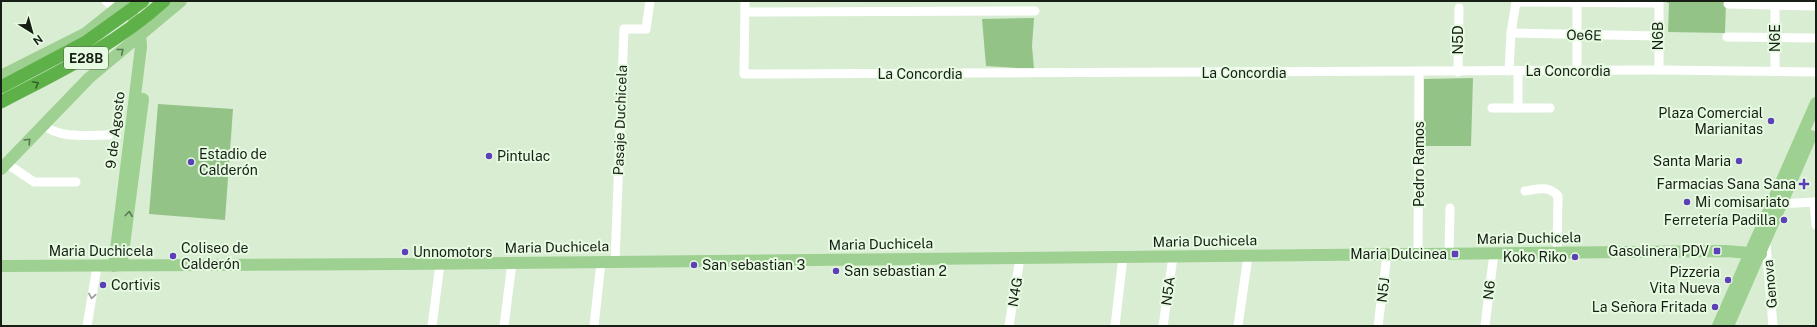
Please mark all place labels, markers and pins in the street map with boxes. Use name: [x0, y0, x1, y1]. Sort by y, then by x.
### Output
place label: Plaza Comercial Marianitas: [1658, 105, 1763, 137]
marker: Plaza Comercial Marianitas: [1766, 116, 1776, 126]
place label: Estadio de Calderón: [199, 146, 267, 178]
place label: Pintulac: [497, 148, 550, 164]
marker: Pintulac: [484, 151, 494, 161]
place label: Santa Maria: [1653, 153, 1731, 169]
marker: Santa Maria: [1734, 156, 1744, 166]
marker: Estadio de Calderón: [186, 157, 196, 167]
place label: Farmacias Sana Sana: [1657, 176, 1796, 192]
marker: Farmacias Sana Sana: [1799, 179, 1809, 189]
place label: Mi comisariato: [1695, 194, 1790, 210]
marker: Mi comisariato: [1682, 197, 1692, 207]
place label: Ferretería Padilla: [1664, 212, 1776, 228]
marker: Ferretería Padilla: [1779, 215, 1789, 225]
place label: Coliseo de Calderón: [181, 240, 249, 272]
place label: Gasolinera PDV: [1608, 243, 1710, 259]
place label: Unnomotors: [413, 244, 492, 260]
place label: Maria Dulcinea: [1350, 246, 1447, 262]
marker: Gasolinera PDV: [1712, 246, 1722, 256]
marker: Unnomotors: [400, 247, 410, 257]
marker: Maria Dulcinea: [1450, 249, 1460, 259]
place label: Koko Riko: [1503, 249, 1567, 265]
marker: Coliseo de Calderón: [168, 251, 178, 261]
marker: Koko Riko: [1570, 252, 1580, 262]
place label: San sebastian 3: [702, 257, 806, 273]
marker: San sebastian 3: [689, 260, 699, 270]
place label: San sebastian 2: [844, 263, 947, 279]
place label: Pizzeria Vita Nueva: [1649, 264, 1720, 296]
marker: San sebastian 2: [831, 266, 841, 276]
marker: Pizzeria Vita Nueva: [1723, 275, 1733, 285]
place label: Cortivis: [111, 277, 160, 293]
marker: Cortivis: [98, 280, 108, 290]
place label: La Señora Fritada: [1592, 299, 1707, 315]
marker: La Señora Fritada: [1710, 302, 1720, 312]

